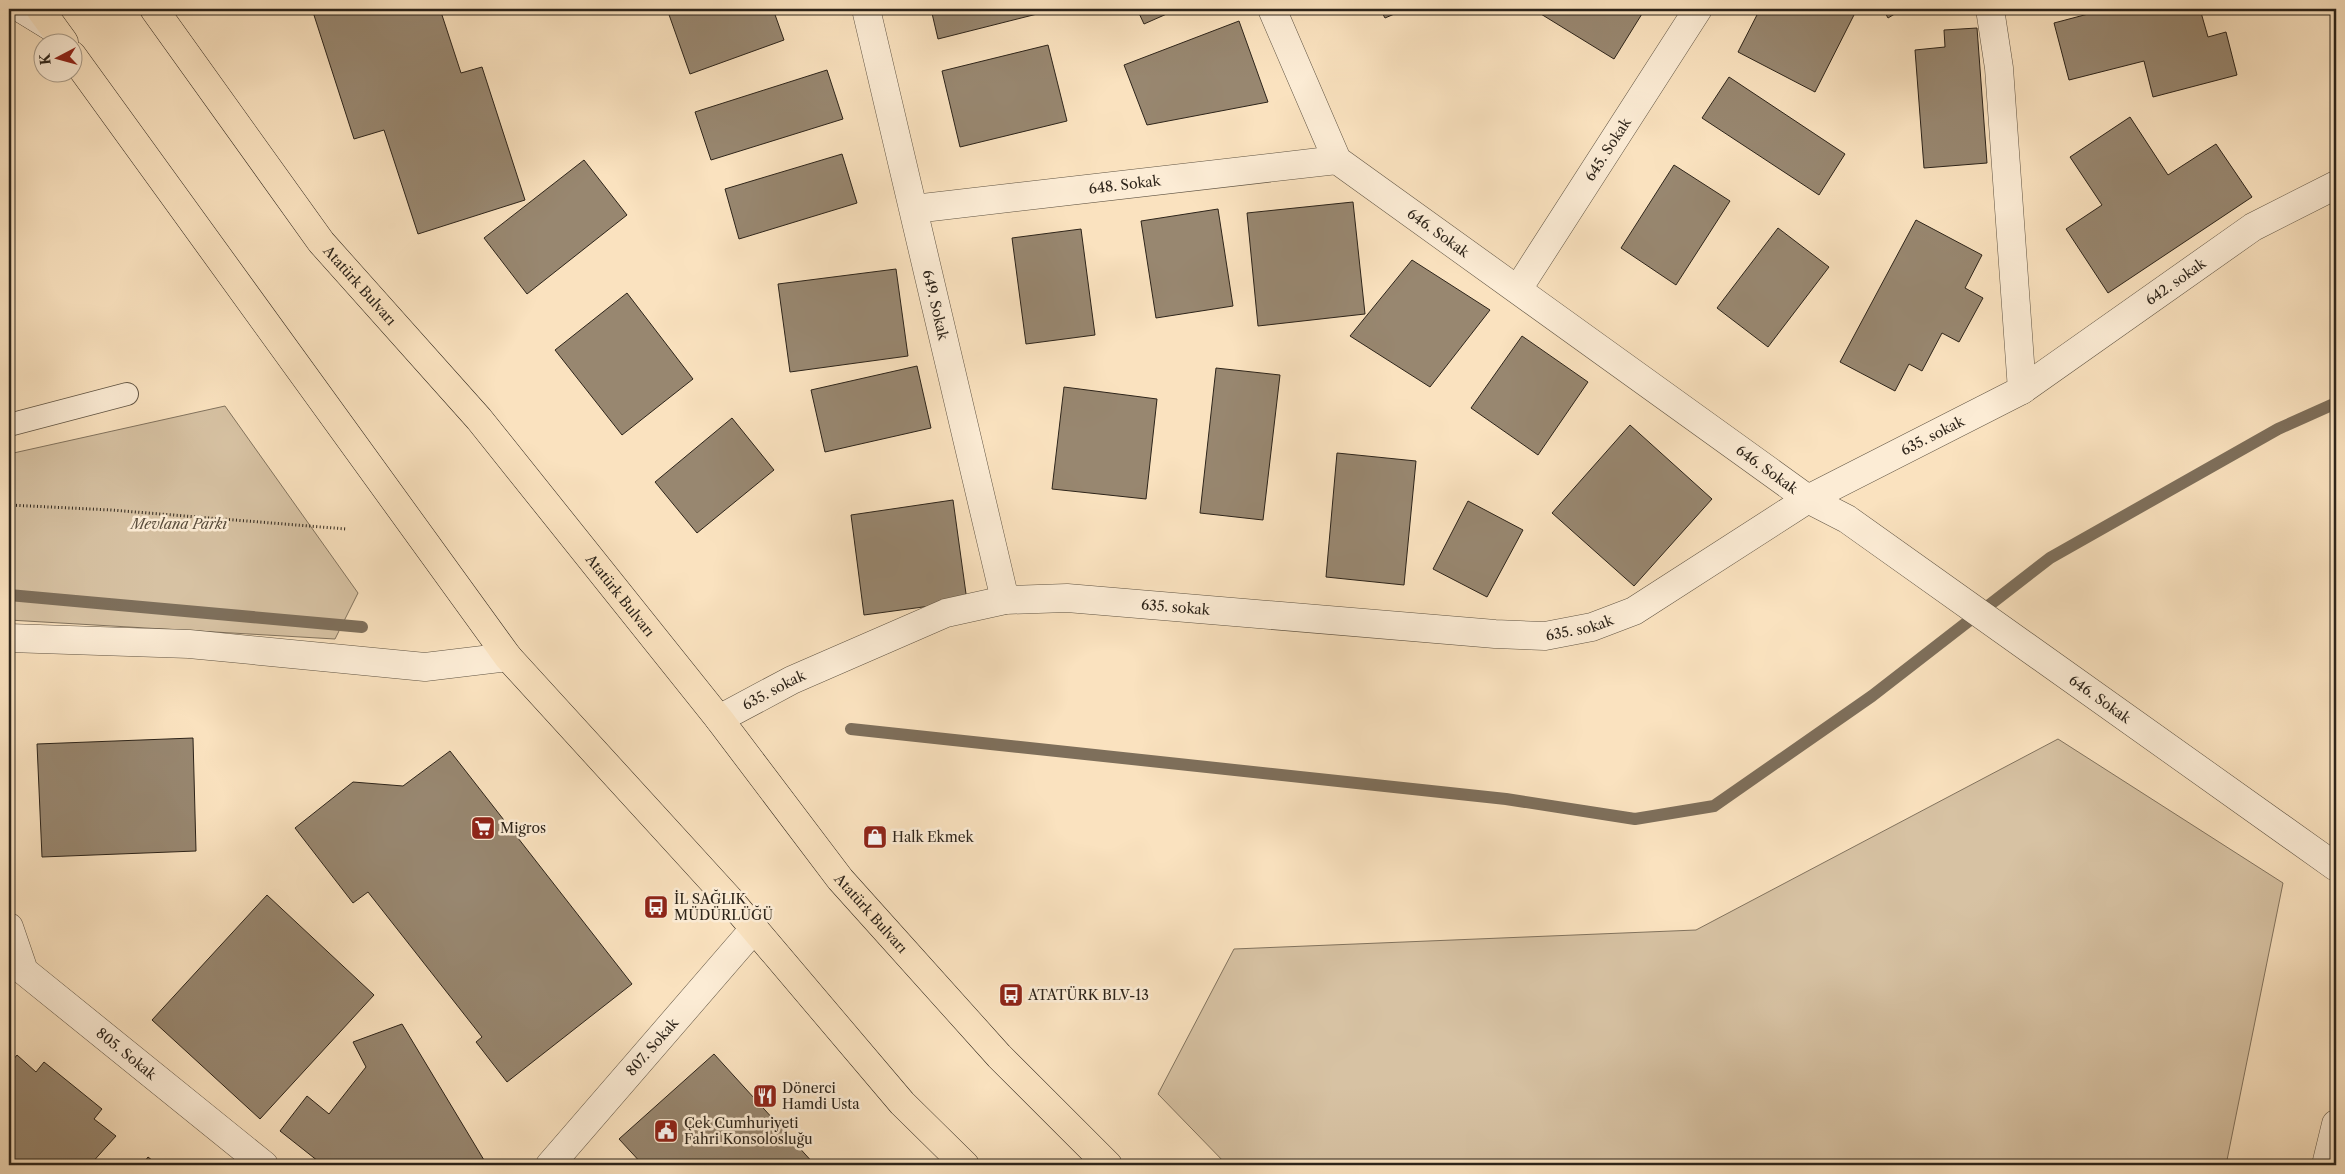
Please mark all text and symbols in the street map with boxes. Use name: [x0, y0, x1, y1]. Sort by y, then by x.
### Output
north arrow: [32, 32, 82, 82]
text: K: [35, 52, 55, 66]
street label: 645. Sokak: [1581, 114, 1635, 184]
street label: 648. Sokak: [1088, 171, 1162, 198]
street label: 646. Sokak: [1404, 204, 1473, 262]
street label: Atatürk Bulvarı: [319, 241, 400, 329]
street label: 642. sokak: [2142, 254, 2210, 309]
street label: 649. Sokak: [919, 268, 953, 343]
street label: 635. sokak: [1898, 412, 1968, 459]
street label: 646. Sokak: [1732, 441, 1802, 498]
park label: Mevlana Parkı: [129, 515, 228, 533]
street label: Atatürk Bulvarı: [581, 550, 659, 640]
street label: 635. sokak: [1140, 595, 1211, 619]
street label: 635. sokak: [1544, 610, 1617, 645]
street label: 635. sokak: [739, 666, 809, 714]
street label: 646. Sokak: [2065, 671, 2135, 728]
supermarket icon: Migros: [470, 815, 496, 841]
place label: Migros: [500, 819, 546, 837]
shop icon: Halk Ekmek: [862, 824, 888, 850]
place label: Halk Ekmek: [892, 828, 975, 846]
street label: Atatürk Bulvarı: [830, 869, 911, 957]
place label: İL SAĞLIK MÜDÜRLÜĞÜ: [674, 889, 773, 924]
bus stop icon: İL SAĞLIK MÜDÜRLÜĞÜ: [643, 894, 669, 920]
bus stop icon: ATATÜRK BLV-13: [998, 982, 1024, 1008]
place label: ATATÜRK BLV-13: [1027, 986, 1149, 1004]
street label: 807. Sokak: [622, 1014, 683, 1080]
street label: 805. Sokak: [92, 1024, 161, 1084]
place label: Dönerci Hamdi Usta: [782, 1079, 860, 1113]
restaurant icon: Dönerci Hamdi Usta: [752, 1083, 778, 1109]
place label: Çek Cumhuriyeti Fahri Konsolosluğu: [684, 1114, 813, 1148]
public building icon: Çek Cumhuriyeti Fahri Konsolosluğu: [653, 1118, 679, 1144]

